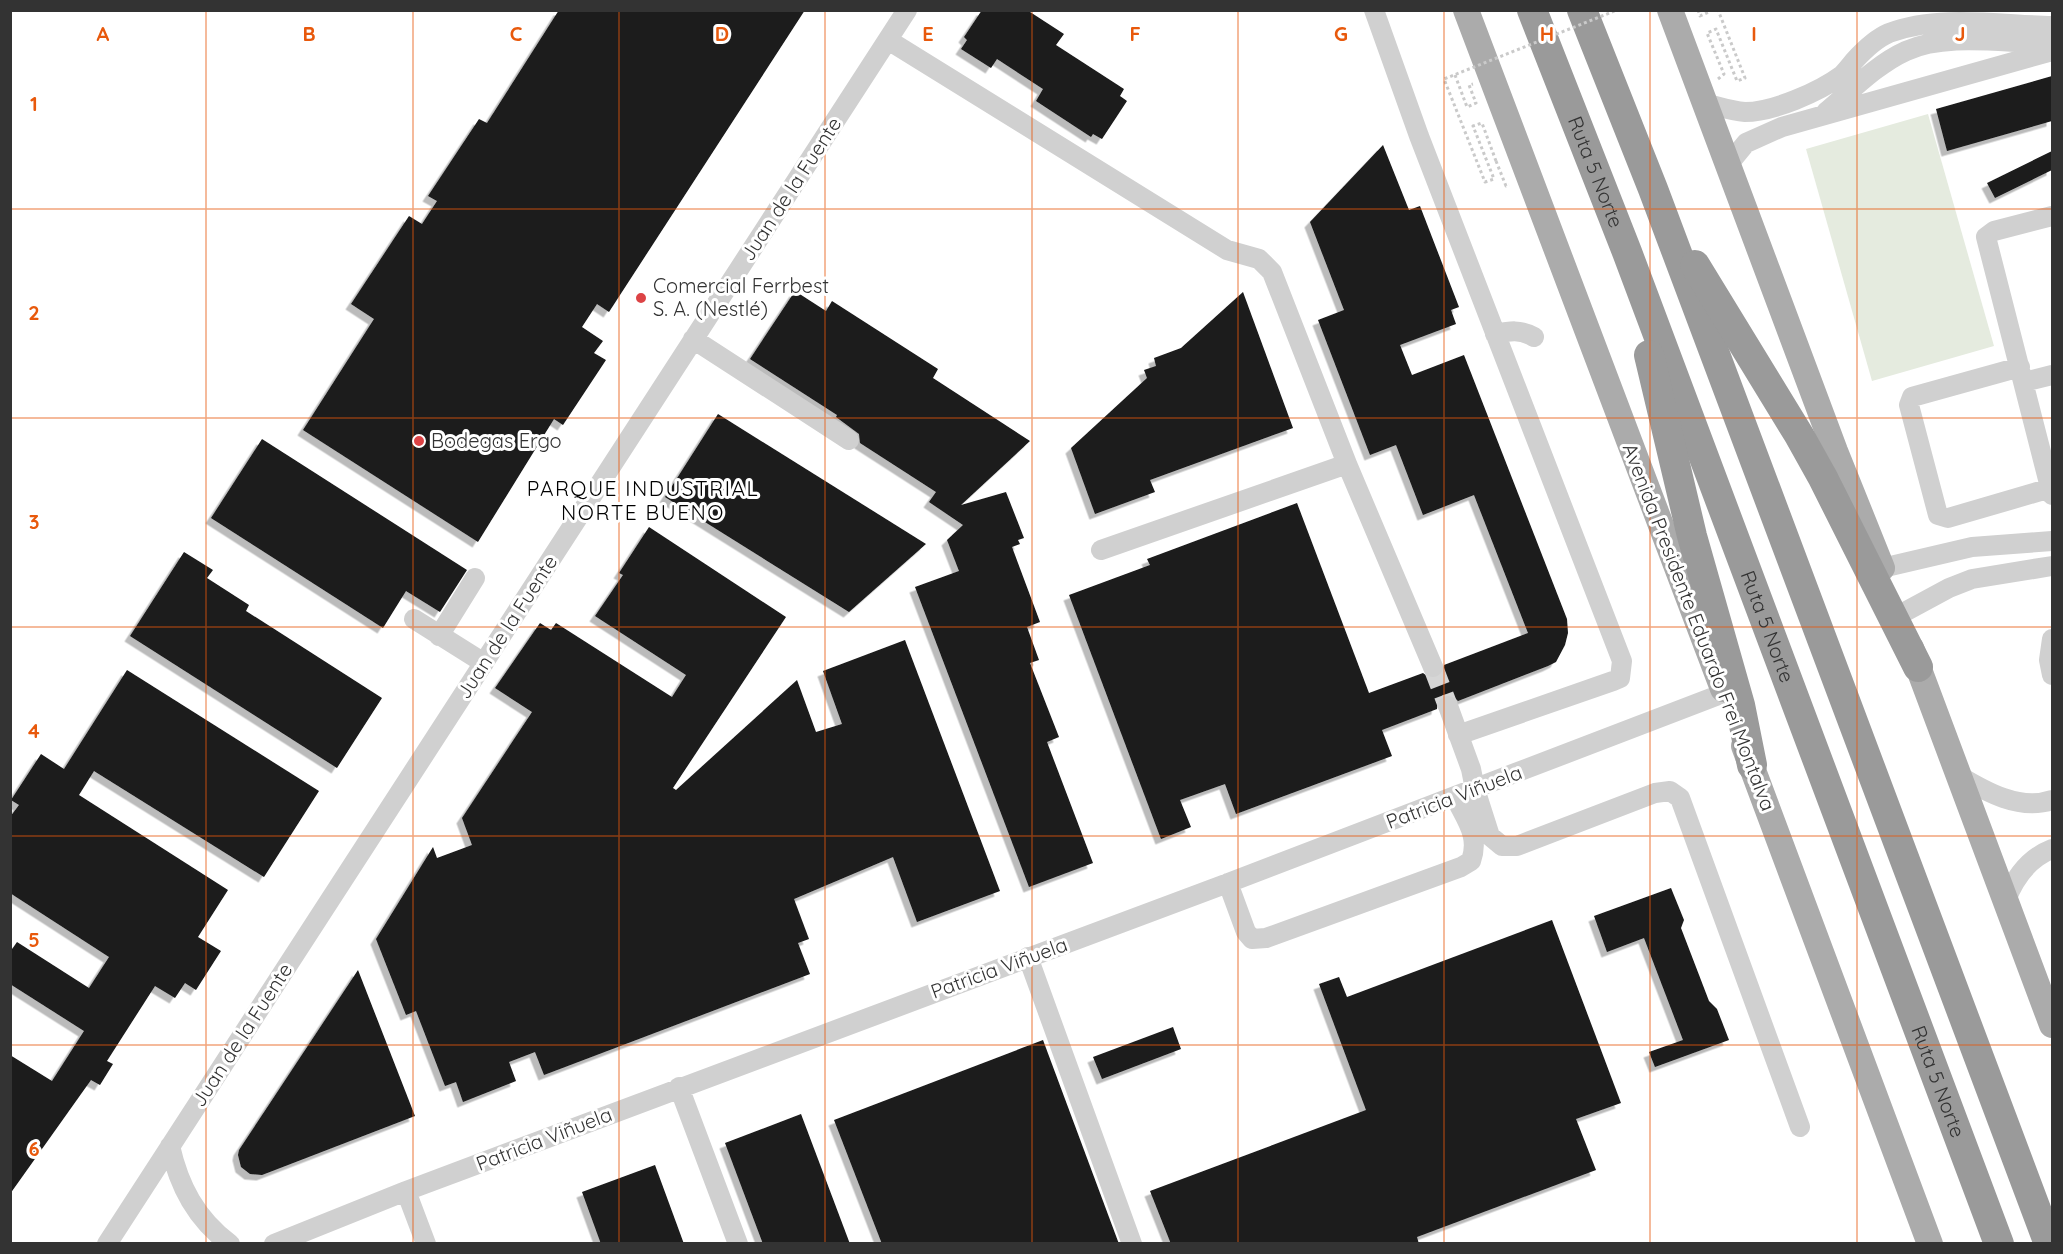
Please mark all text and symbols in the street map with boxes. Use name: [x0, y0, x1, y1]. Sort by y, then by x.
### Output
text: A: [97, 21, 110, 46]
text: B: [302, 21, 316, 46]
text: C: [510, 21, 523, 46]
text: D: [715, 21, 729, 46]
text: E: [922, 21, 934, 46]
text: F: [1129, 21, 1141, 46]
text: G: [1334, 21, 1348, 46]
text: H: [1540, 21, 1554, 46]
text: I: [1751, 21, 1757, 46]
text: J: [1954, 21, 1966, 46]
text: 1: [30, 91, 38, 116]
street label: Juan de la Fuente: [735, 112, 846, 265]
street label: Ruta 5 Norte: [1563, 112, 1629, 231]
place label: Comercial Ferrbest S. A. (Nestlé): [653, 273, 829, 321]
marker: Comercial Ferrbest S. A. (Nestlé): [634, 291, 648, 305]
text: 2: [28, 300, 40, 325]
place label: Bodegas Ergo: [431, 428, 562, 453]
marker: Bodegas Ergo: [412, 434, 426, 448]
street label: Avenida Presidente Eduardo Frei Montalva: [1618, 440, 1781, 814]
district label: PARQUE INDUSTRIAL NORTE BUENO: [527, 475, 759, 525]
text: 3: [29, 509, 39, 534]
street label: Juan de la Fuente: [451, 550, 562, 703]
street label: Ruta 5 Norte: [1736, 567, 1800, 686]
text: 4: [28, 718, 40, 743]
street label: Patricia Viñuela: [1382, 759, 1525, 834]
text: 5: [28, 927, 40, 952]
street label: Patricia Viñuela: [927, 931, 1071, 1004]
street label: Juan de la Fuente: [186, 958, 297, 1111]
street label: Ruta 5 Norte: [1906, 1022, 1971, 1141]
street label: Patricia Viñuela: [472, 1101, 615, 1176]
text: 6: [28, 1136, 40, 1161]

